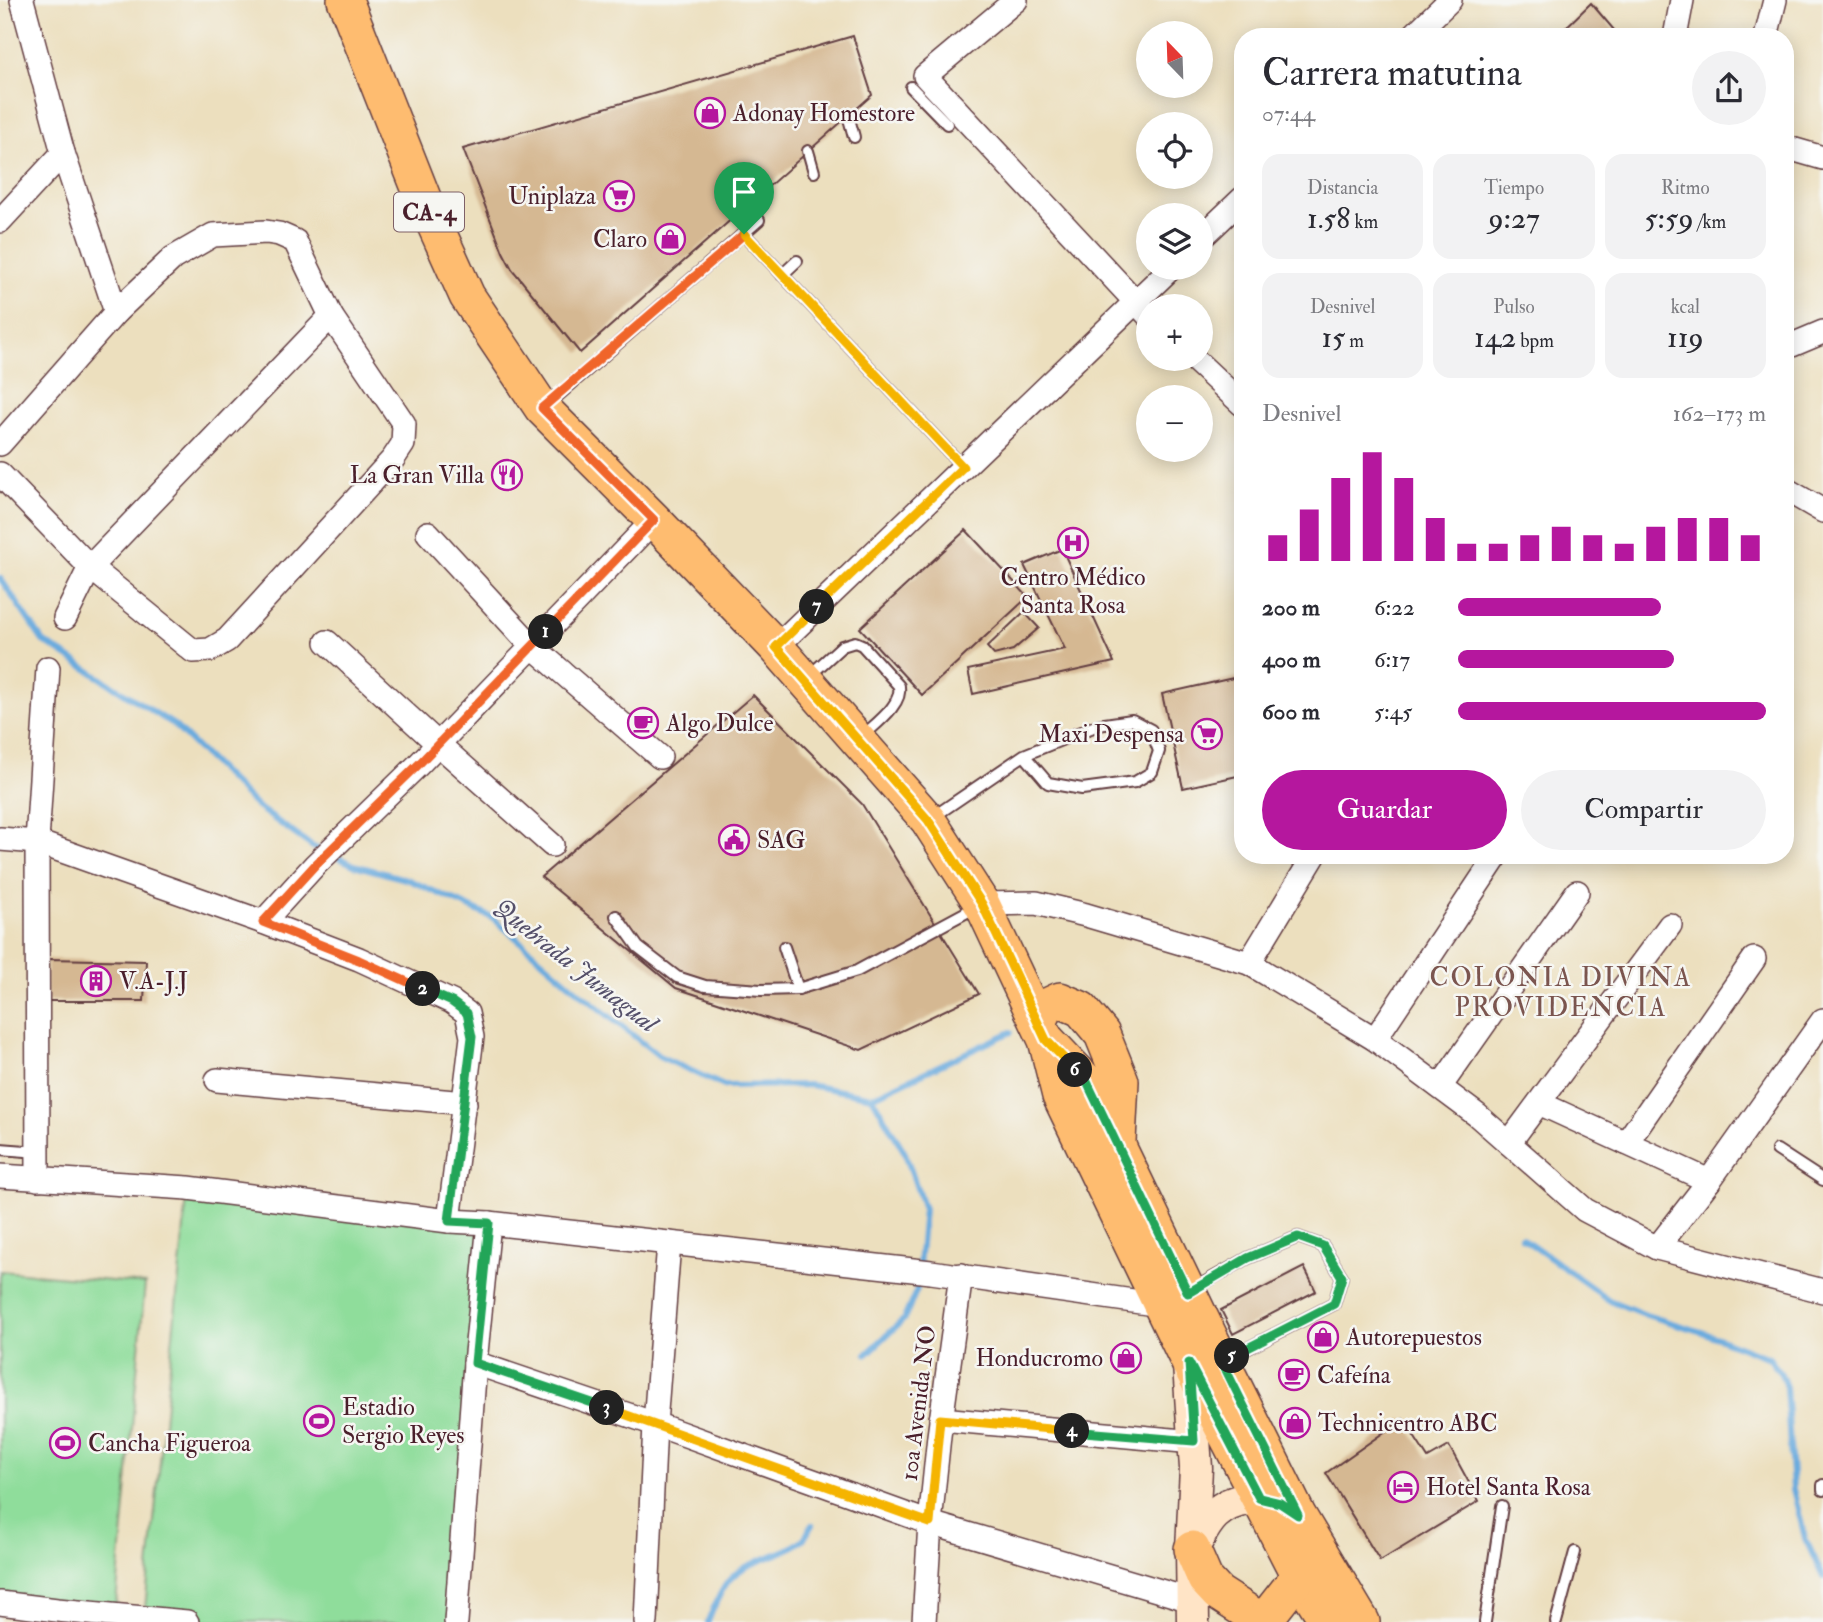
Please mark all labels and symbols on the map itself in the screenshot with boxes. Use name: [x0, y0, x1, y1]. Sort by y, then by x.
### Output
north arrow: [1136, 21, 1213, 98]
shop icon: Adonay Homestore: [693, 96, 727, 130]
place label: Adonay Homestore: [732, 98, 915, 129]
pin: [714, 162, 774, 234]
supermarket icon: Uniplaza: [602, 179, 636, 213]
place label: Uniplaza: [508, 181, 597, 212]
road number: CA-4: [394, 192, 464, 232]
shop icon: Claro: [653, 222, 687, 256]
place label: Claro: [593, 224, 647, 255]
restaurant icon: La Gran Villa: [490, 458, 524, 492]
place label: La Gran Villa: [350, 460, 485, 491]
hospital icon: Centro Médico Santa Rosa: [1056, 526, 1090, 560]
place label: Centro Médico Santa Rosa: [1000, 562, 1146, 621]
pin: 7: [800, 590, 834, 624]
pin: 1: [528, 614, 564, 650]
cafe icon: Algo Dulce: [626, 706, 660, 740]
place label: Algo Dulce: [665, 708, 774, 739]
supermarket icon: Maxi Despensa: [1190, 717, 1224, 751]
place label: Maxi Despensa: [1039, 719, 1185, 750]
public building icon: SAG: [717, 823, 751, 857]
place label: SAG: [757, 825, 805, 856]
water label: Quebrada Jumagual: [486, 892, 665, 1042]
district label: COLONIA DIVINA PROVIDENCIA: [1430, 962, 1692, 1024]
building icon: V.A-J.J: [79, 964, 113, 998]
place label: V.A-J.J: [119, 966, 188, 997]
pin: 2: [406, 972, 440, 1006]
pin: 6: [1058, 1052, 1092, 1088]
shop icon: Autorepuestos: [1306, 1320, 1340, 1354]
place label: Autorepuestos: [1345, 1322, 1482, 1353]
street label: 10a Avenida NO: [894, 1323, 943, 1483]
pin: 5: [1214, 1338, 1250, 1374]
shop icon: Honducromo: [1109, 1341, 1143, 1375]
place label: Honducromo: [975, 1343, 1103, 1374]
cafe icon: Cafeína: [1277, 1358, 1311, 1392]
place label: Cafeína: [1317, 1360, 1392, 1391]
pin: 3: [590, 1390, 624, 1426]
place label: Estadio Sergio Reyes: [342, 1392, 465, 1451]
sports icon: Estadio Sergio Reyes: [302, 1404, 336, 1438]
shop icon: Technicentro ABC: [1278, 1406, 1312, 1440]
place label: Technicentro ABC: [1318, 1408, 1497, 1439]
pin: 4: [1054, 1414, 1090, 1448]
sports icon: Cancha Figueroa: [48, 1426, 82, 1460]
place label: Cancha Figueroa: [88, 1428, 252, 1459]
hotel icon: Hotel Santa Rosa: [1386, 1470, 1420, 1504]
place label: Hotel Santa Rosa: [1426, 1472, 1592, 1503]

